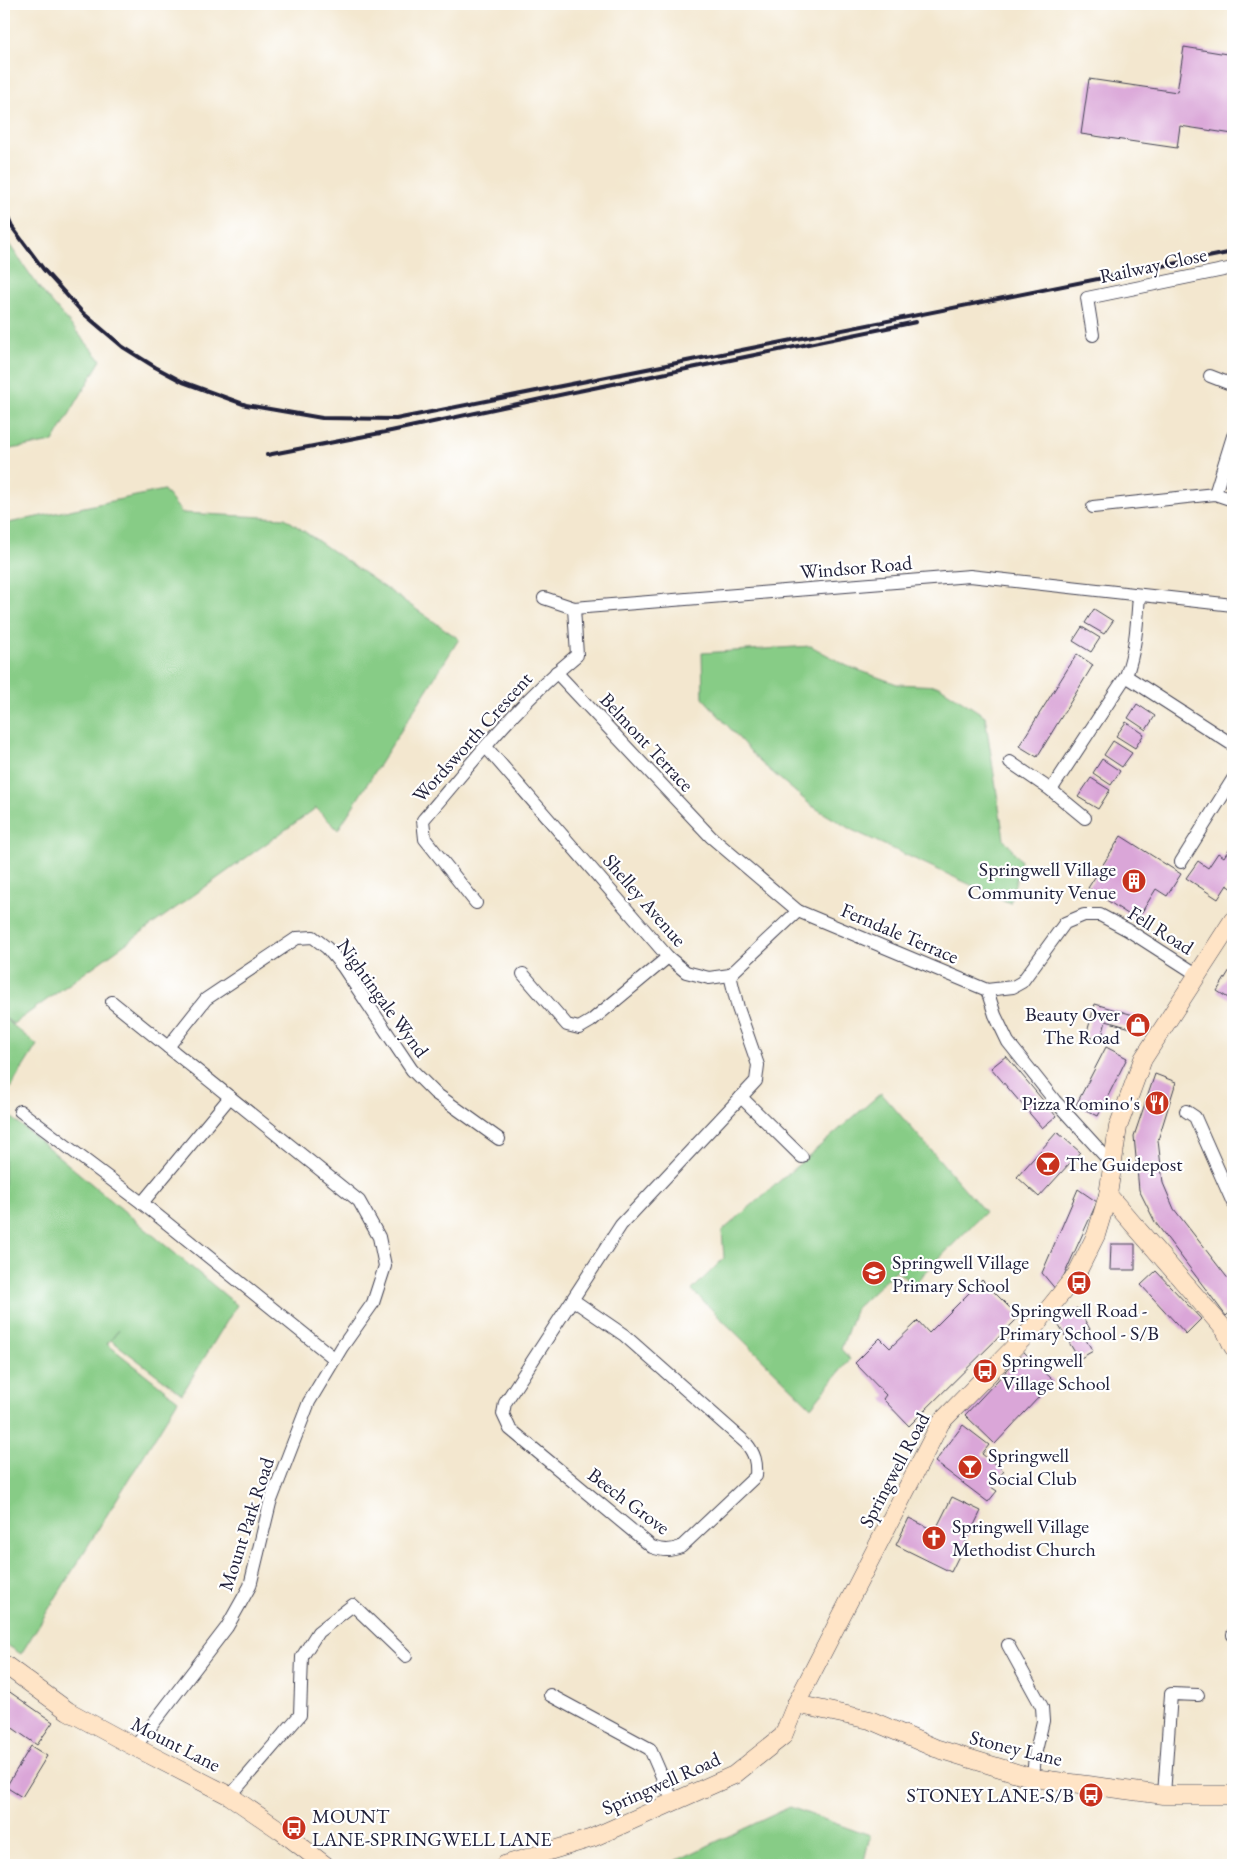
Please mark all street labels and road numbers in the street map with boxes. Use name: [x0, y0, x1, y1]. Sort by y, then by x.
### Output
street label: Railway Close: [1097, 241, 1209, 289]
street label: Windsor Road: [799, 549, 914, 585]
street label: Wordsworth Crescent: [406, 666, 538, 808]
street label: Belmont Terrace: [594, 687, 700, 797]
street label: Shelley Avenue: [597, 848, 693, 952]
street label: Ferndale Terrace: [837, 897, 963, 970]
street label: Fell Road: [1123, 900, 1200, 961]
street label: Nightingale Wynd: [331, 934, 435, 1063]
street label: Springwell Road: [853, 1407, 936, 1532]
street label: Mount Park Road: [212, 1453, 280, 1594]
street label: Beech Grove: [583, 1462, 675, 1540]
street label: Mount Lane: [127, 1710, 225, 1778]
street label: Stoney Lane: [967, 1724, 1065, 1772]
street label: Springwell Road: [598, 1745, 725, 1821]

